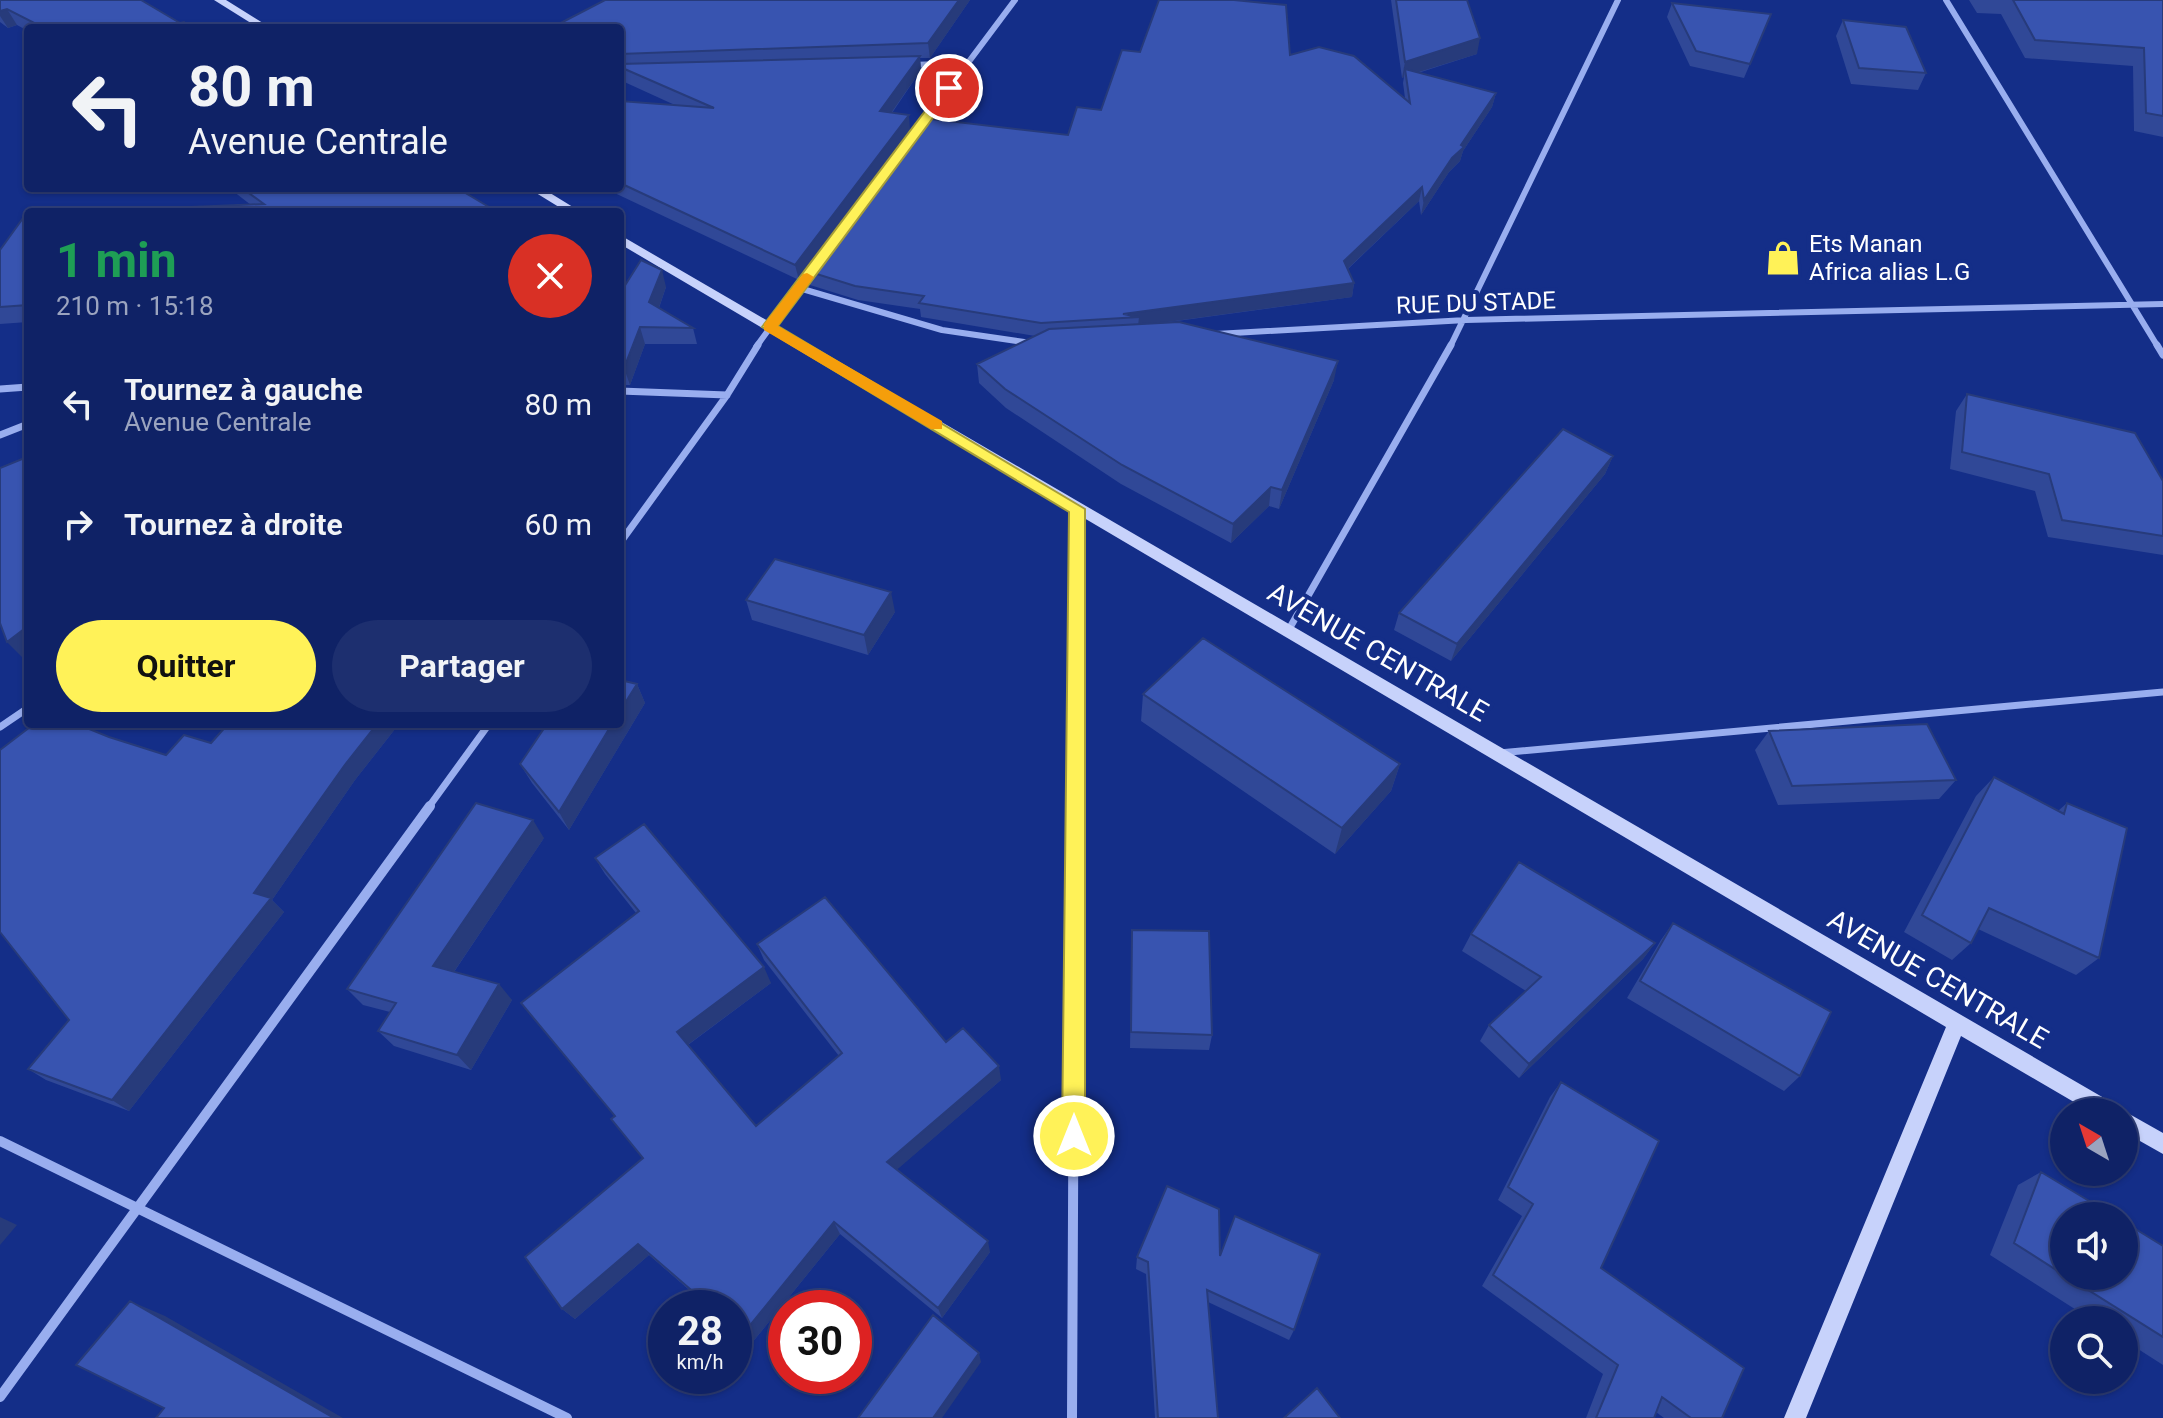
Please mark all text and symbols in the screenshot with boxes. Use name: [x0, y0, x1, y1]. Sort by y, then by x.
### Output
text: 80 m: [188, 54, 315, 120]
pin: [915, 54, 983, 122]
icon: left: [56, 56, 160, 160]
icon: arrive: [927, 66, 971, 110]
text: Avenue Centrale: [188, 121, 448, 163]
place label: Ets Manan Africa alias L.G: [1809, 230, 1970, 286]
text: 1 min: [56, 232, 177, 289]
button: close: [508, 234, 592, 318]
shop icon: Ets Manan Africa alias L.G: [1764, 239, 1802, 277]
street label: RUE DU STADE: [1396, 286, 1556, 320]
text: 210 m · 15:18: [56, 291, 214, 321]
text: Tournez à gauche: [124, 372, 363, 407]
icon: left: [56, 382, 100, 426]
text: 80 m: [525, 387, 592, 422]
text: Avenue Centrale: [124, 407, 312, 437]
icon: right: [56, 502, 100, 546]
text: Tournez à droite: [124, 507, 343, 542]
text: 60 m: [525, 507, 592, 542]
street label: AVENUE CENTRALE: [1262, 576, 1494, 728]
button: Quitter: [56, 620, 316, 712]
button: Partager: [332, 620, 592, 712]
street label: AVENUE CENTRALE: [1822, 903, 2054, 1055]
position arrow: [1032, 1094, 1116, 1178]
north arrow: [2050, 1098, 2138, 1186]
map controls: [2050, 1098, 2138, 1394]
button: sound: [2050, 1202, 2138, 1290]
speed limit sign: 30: [768, 1290, 872, 1394]
button: search: [2050, 1306, 2138, 1394]
text: 28: [677, 1308, 723, 1355]
text: km/h: [677, 1350, 723, 1374]

